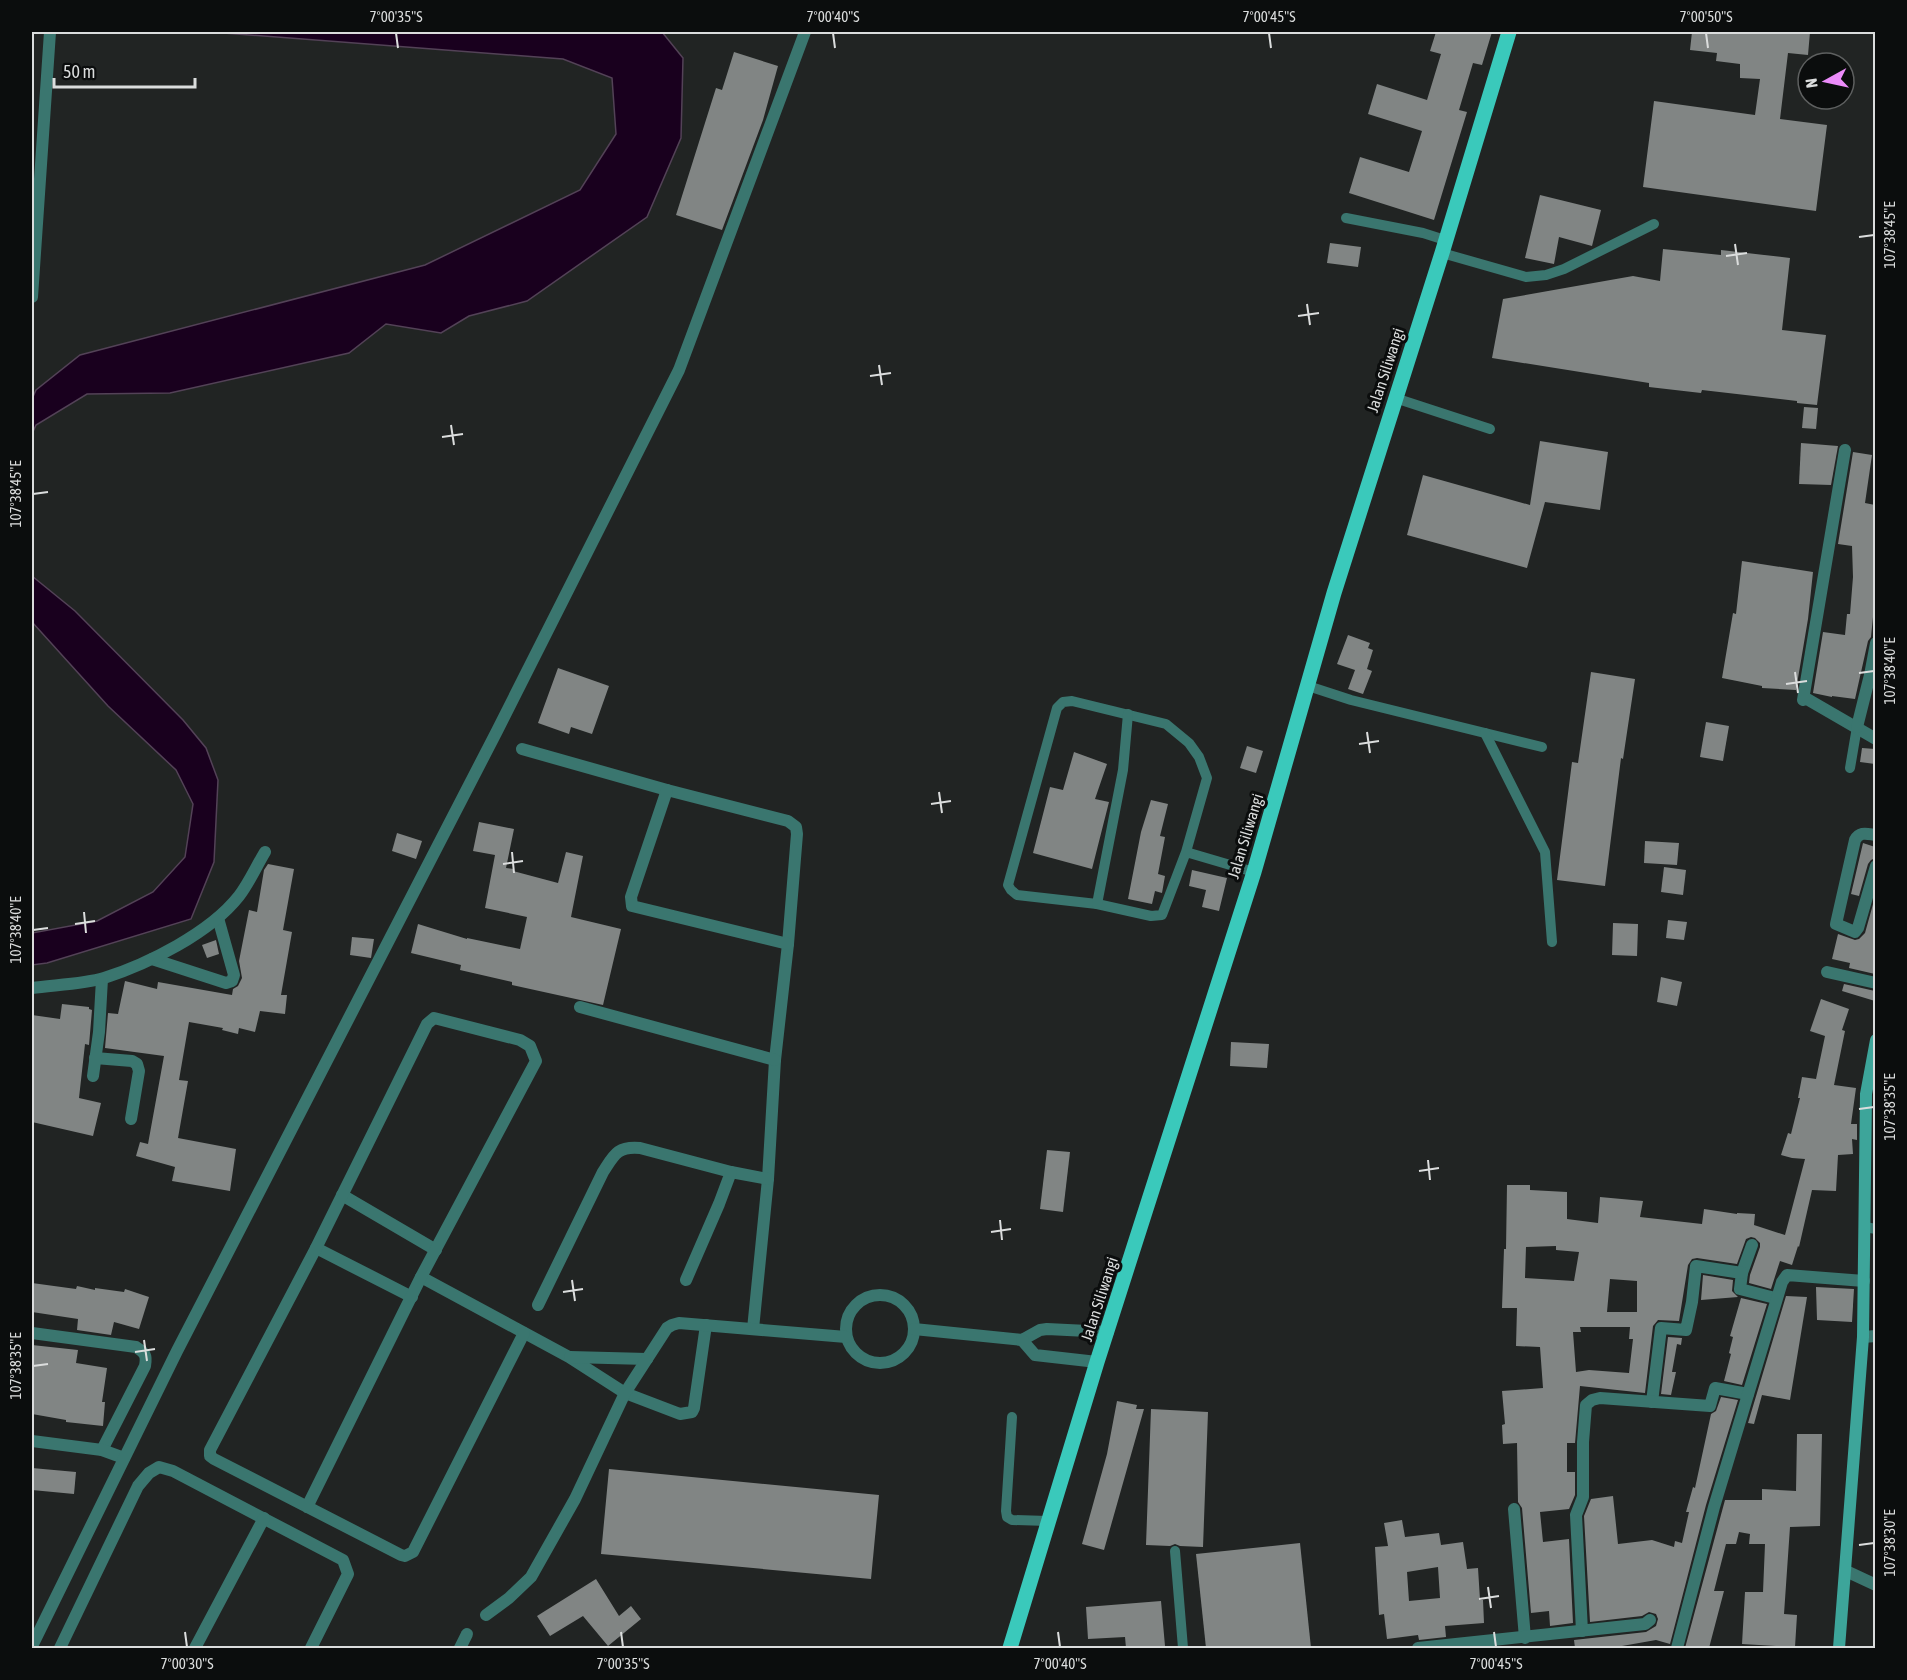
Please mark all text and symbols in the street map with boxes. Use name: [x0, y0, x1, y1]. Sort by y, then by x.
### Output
text: 7°00'35"S: [369, 8, 423, 25]
text: 7°00'40"S: [806, 8, 860, 25]
text: 7°00'45"S: [1242, 8, 1296, 25]
text: 7°00'50"S: [1679, 8, 1733, 25]
scale bar: [54, 51, 195, 89]
north arrow: [1796, 51, 1856, 111]
text: 50 m: [63, 61, 95, 82]
text: N: [1802, 77, 1821, 89]
text: 107°38'45"E: [1881, 201, 1898, 269]
street label: Jalan Siliwangi: [1363, 326, 1408, 415]
text: 107°38'45"E: [7, 460, 24, 528]
text: 107°38'40"E: [1881, 637, 1898, 705]
street label: Jalan Siliwangi: [1224, 791, 1267, 881]
text: 107°38'40"E: [7, 896, 24, 964]
text: 107°38'35"E: [1881, 1073, 1898, 1141]
street label: Jalan Siliwangi: [1077, 1255, 1122, 1344]
text: 107°38'35"E: [7, 1332, 24, 1400]
text: 107°38'30"E: [1881, 1509, 1898, 1577]
text: 7°00'30"S: [160, 1655, 214, 1672]
text: 7°00'35"S: [596, 1655, 650, 1672]
text: 7°00'40"S: [1033, 1655, 1087, 1672]
text: 7°00'45"S: [1469, 1655, 1523, 1672]

